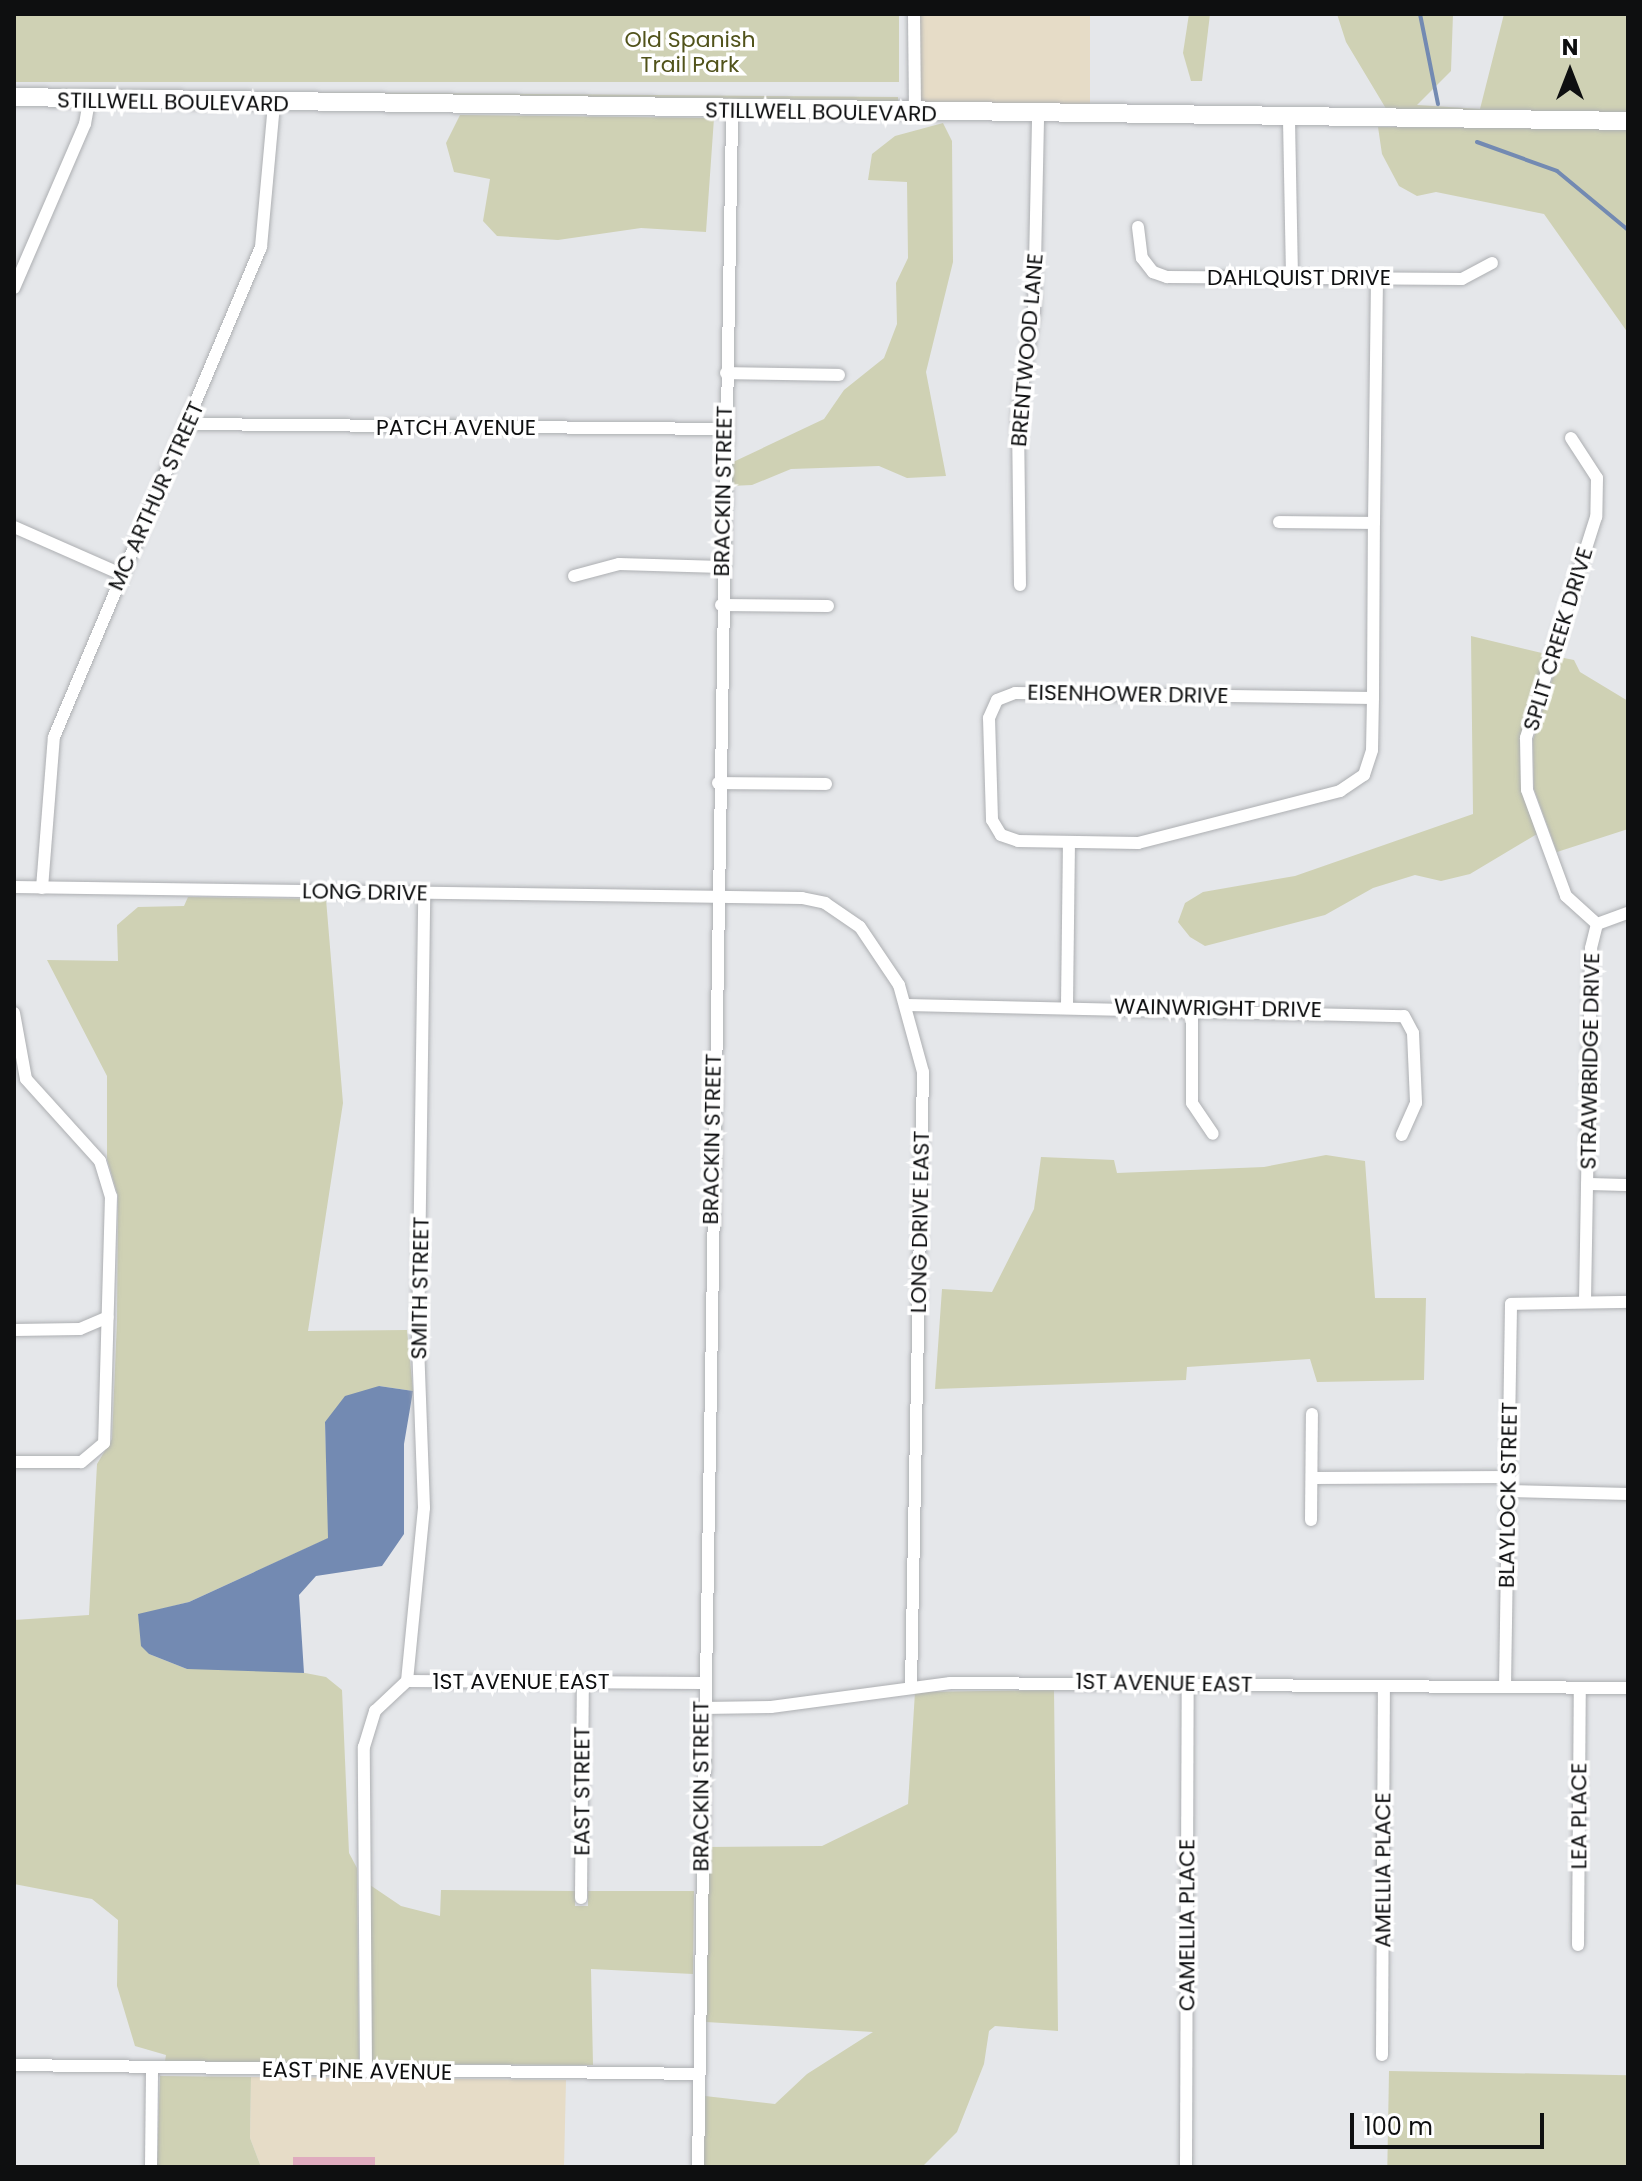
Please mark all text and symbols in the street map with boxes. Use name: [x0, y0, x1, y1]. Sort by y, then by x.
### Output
park label: Old Spanish Trail Park: [624, 26, 756, 78]
north arrow: [1530, 32, 1610, 112]
text: N: [1562, 32, 1578, 63]
street label: STILLWELL BOULEVARD: [57, 87, 289, 117]
street label: STILLWELL BOULEVARD: [705, 97, 937, 127]
street label: BRENTWOOD LANE: [1005, 252, 1049, 448]
street label: DAHLQUIST DRIVE: [1207, 265, 1391, 291]
street label: MC ARTHUR STREET: [102, 397, 210, 595]
street label: BRACKIN STREET: [708, 405, 738, 577]
street label: PATCH AVENUE: [376, 415, 536, 441]
street label: SPLIT CREEK DRIVE: [1517, 544, 1599, 734]
street label: EISENHOWER DRIVE: [1027, 679, 1229, 709]
street label: LONG DRIVE: [302, 878, 428, 906]
street label: STRAWBRIDGE DRIVE: [1575, 952, 1605, 1170]
street label: WAINWRIGHT DRIVE: [1114, 993, 1322, 1023]
street label: BRACKIN STREET: [697, 1053, 727, 1225]
street label: LONG DRIVE EAST: [905, 1131, 935, 1313]
street label: SMITH STREET: [406, 1216, 434, 1360]
street label: BLAYLOCK STREET: [1493, 1402, 1523, 1588]
street label: 1ST AVENUE EAST: [1075, 1668, 1253, 1698]
street label: 1ST AVENUE EAST: [432, 1669, 610, 1695]
street label: BRACKIN STREET: [688, 1700, 714, 1872]
street label: EAST STREET: [569, 1726, 595, 1856]
street label: LEA PLACE: [1566, 1763, 1592, 1869]
street label: AMELLIA PLACE: [1370, 1792, 1396, 1948]
street label: CAMELLIA PLACE: [1174, 1839, 1200, 2011]
street label: EAST PINE AVENUE: [262, 2056, 452, 2086]
scale bar: [1354, 2097, 1548, 2147]
text: 100 m: [1364, 2110, 1433, 2143]

